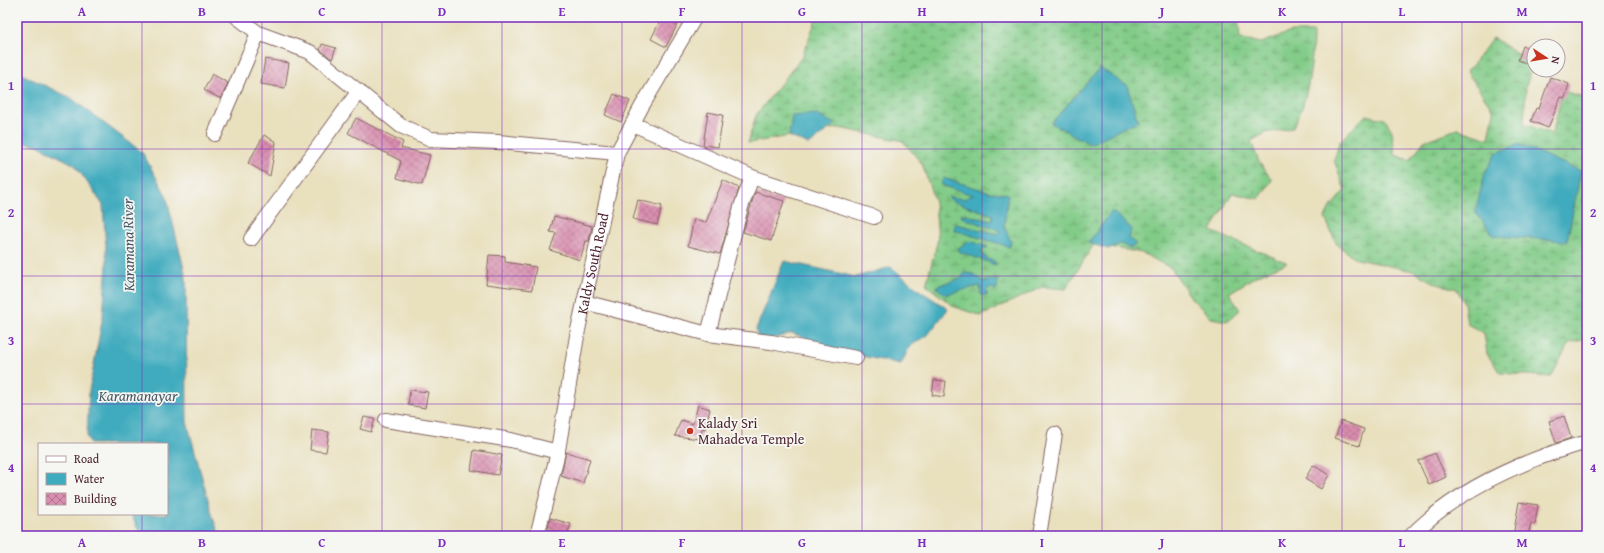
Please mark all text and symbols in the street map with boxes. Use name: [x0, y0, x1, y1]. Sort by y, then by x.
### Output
text: A: [78, 2, 87, 21]
text: B: [198, 2, 206, 21]
text: C: [318, 2, 326, 21]
text: D: [438, 2, 446, 21]
text: E: [559, 2, 566, 21]
text: F: [679, 2, 686, 21]
text: G: [798, 2, 806, 21]
text: H: [917, 2, 927, 21]
text: I: [1040, 2, 1044, 21]
text: J: [1158, 2, 1165, 21]
text: K: [1278, 2, 1287, 21]
text: L: [1399, 2, 1406, 21]
text: M: [1516, 2, 1528, 21]
north arrow: [1526, 38, 1566, 78]
text: N: [1547, 55, 1564, 66]
text: 1: [8, 76, 14, 95]
text: 1: [1590, 76, 1596, 95]
water label: Karamana River: [117, 198, 139, 293]
text: 2: [8, 203, 15, 222]
text: 2: [1590, 203, 1597, 222]
street label: Kaldy South Road: [572, 211, 614, 316]
text: 3: [8, 331, 14, 350]
text: 3: [1590, 331, 1596, 350]
water label: Karamanayar: [98, 385, 178, 406]
place label: Kalady Sri Mahadeva Temple: [698, 413, 805, 449]
marker: Kalady Sri Mahadeva Temple: [685, 426, 695, 436]
legend: [38, 443, 168, 515]
text: Road: [74, 450, 100, 467]
text: 4: [8, 458, 15, 477]
text: 4: [1590, 458, 1597, 477]
text: Water: [74, 470, 104, 487]
text: Building: [74, 490, 117, 507]
text: A: [78, 533, 87, 552]
text: B: [198, 533, 206, 552]
text: C: [318, 533, 326, 552]
text: D: [438, 533, 446, 552]
text: E: [559, 533, 566, 552]
text: F: [679, 533, 686, 552]
text: G: [798, 533, 806, 552]
text: H: [917, 533, 927, 552]
text: I: [1040, 533, 1044, 552]
text: J: [1158, 533, 1165, 552]
text: K: [1278, 533, 1287, 552]
text: L: [1399, 533, 1406, 552]
text: M: [1516, 533, 1528, 552]

